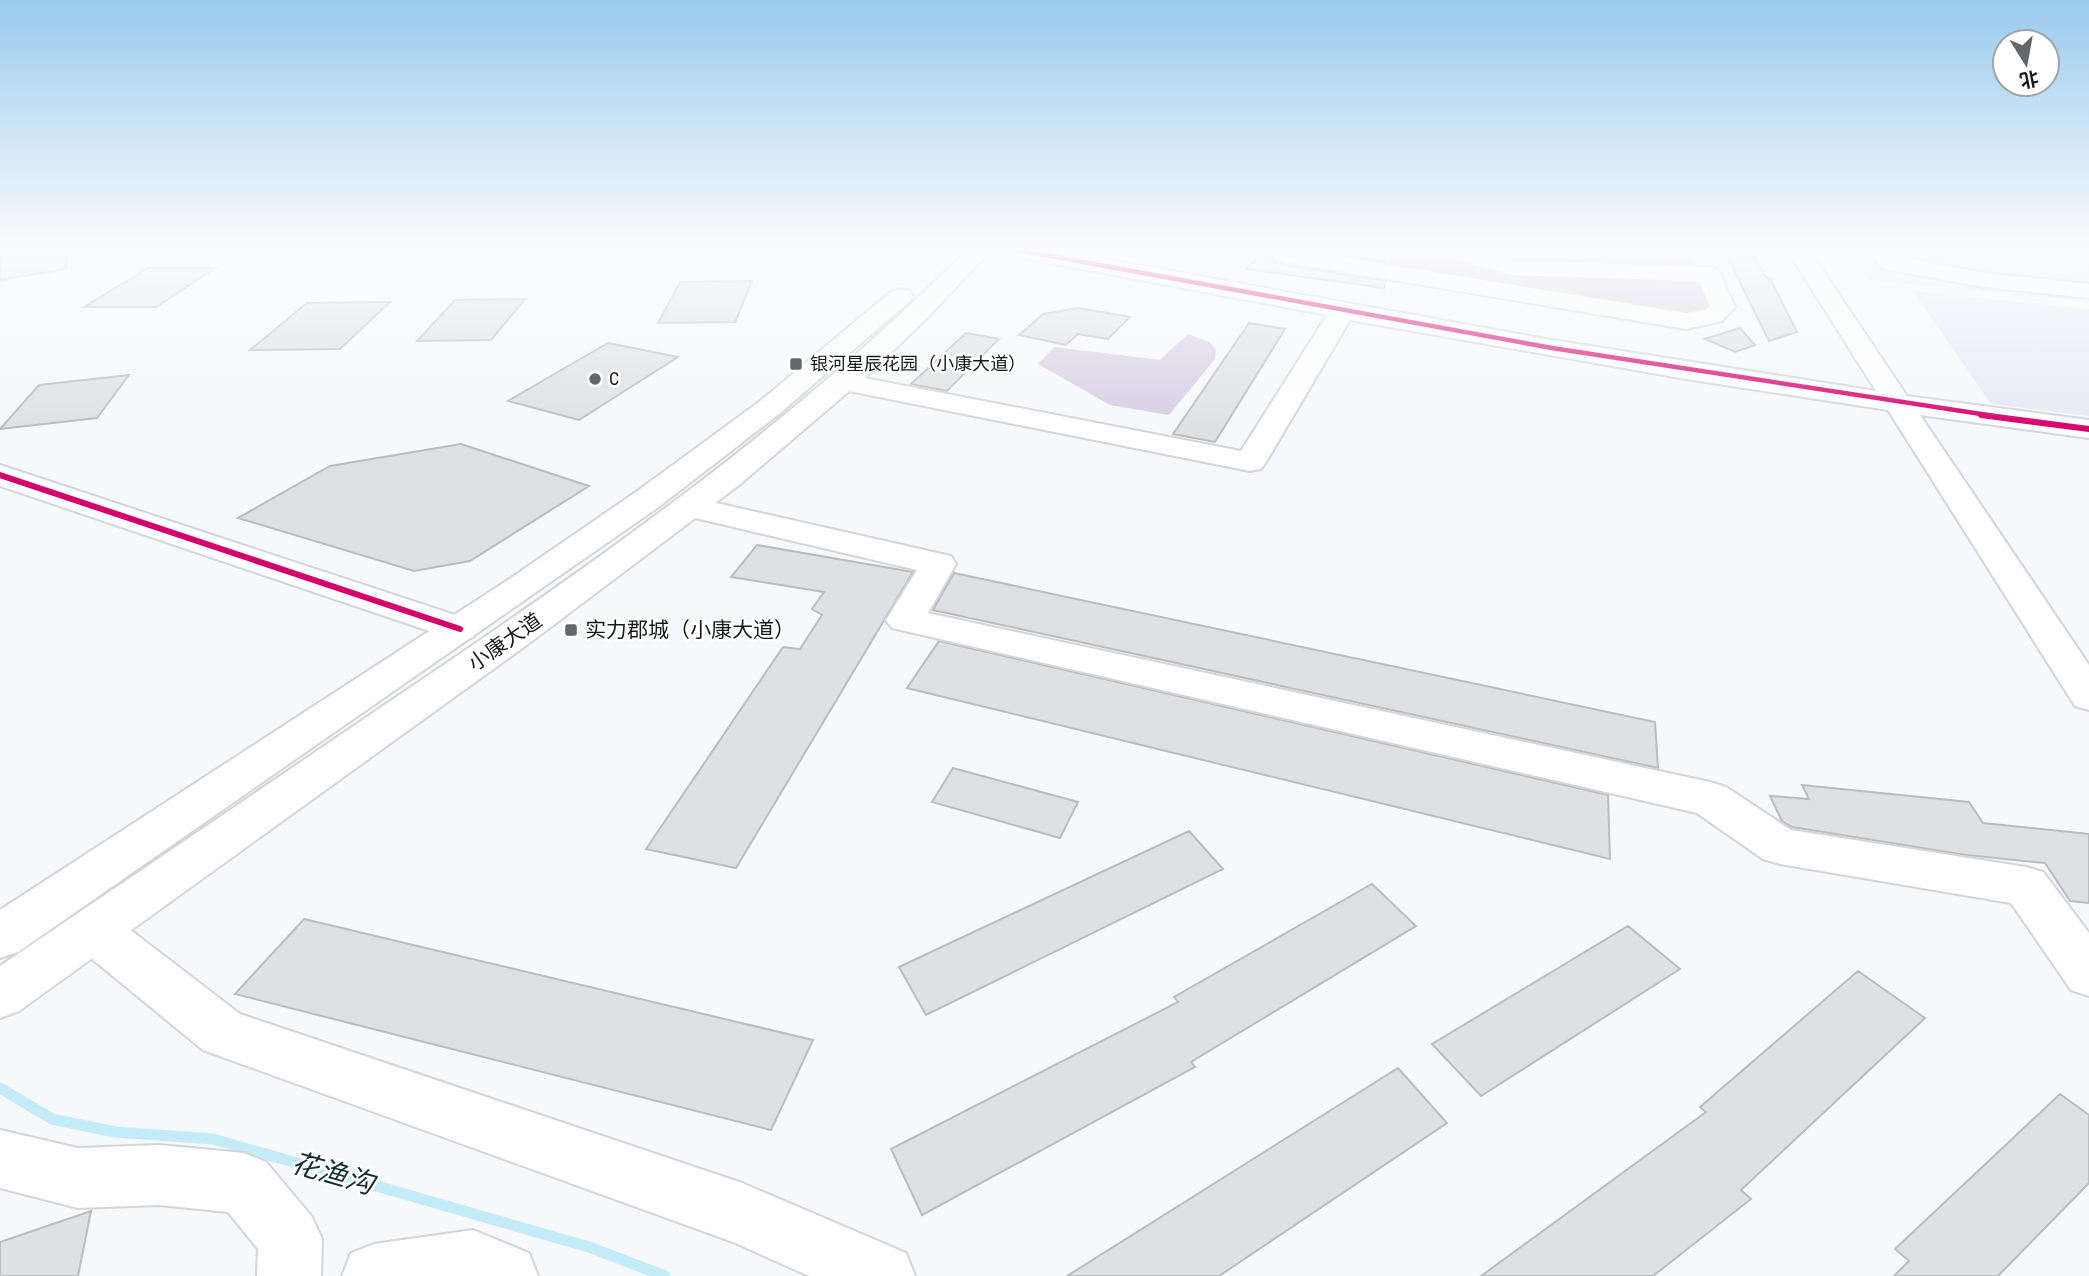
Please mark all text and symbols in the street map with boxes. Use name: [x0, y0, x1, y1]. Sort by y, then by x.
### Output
north arrow: [1991, 28, 2061, 98]
text: 北: [2018, 66, 2041, 92]
place label: 银河星辰花园（小康大道）: [810, 353, 1026, 374]
marker: 银河星辰花园（小康大道）: [788, 356, 804, 372]
place label: C: [609, 368, 619, 389]
marker: C: [587, 371, 603, 387]
street label: 小康大道: [464, 608, 546, 676]
place label: 实力郡城（小康大道）: [585, 618, 795, 642]
marker: 实力郡城（小康大道）: [563, 622, 579, 638]
water label: 花渔沟: [288, 1146, 381, 1202]

